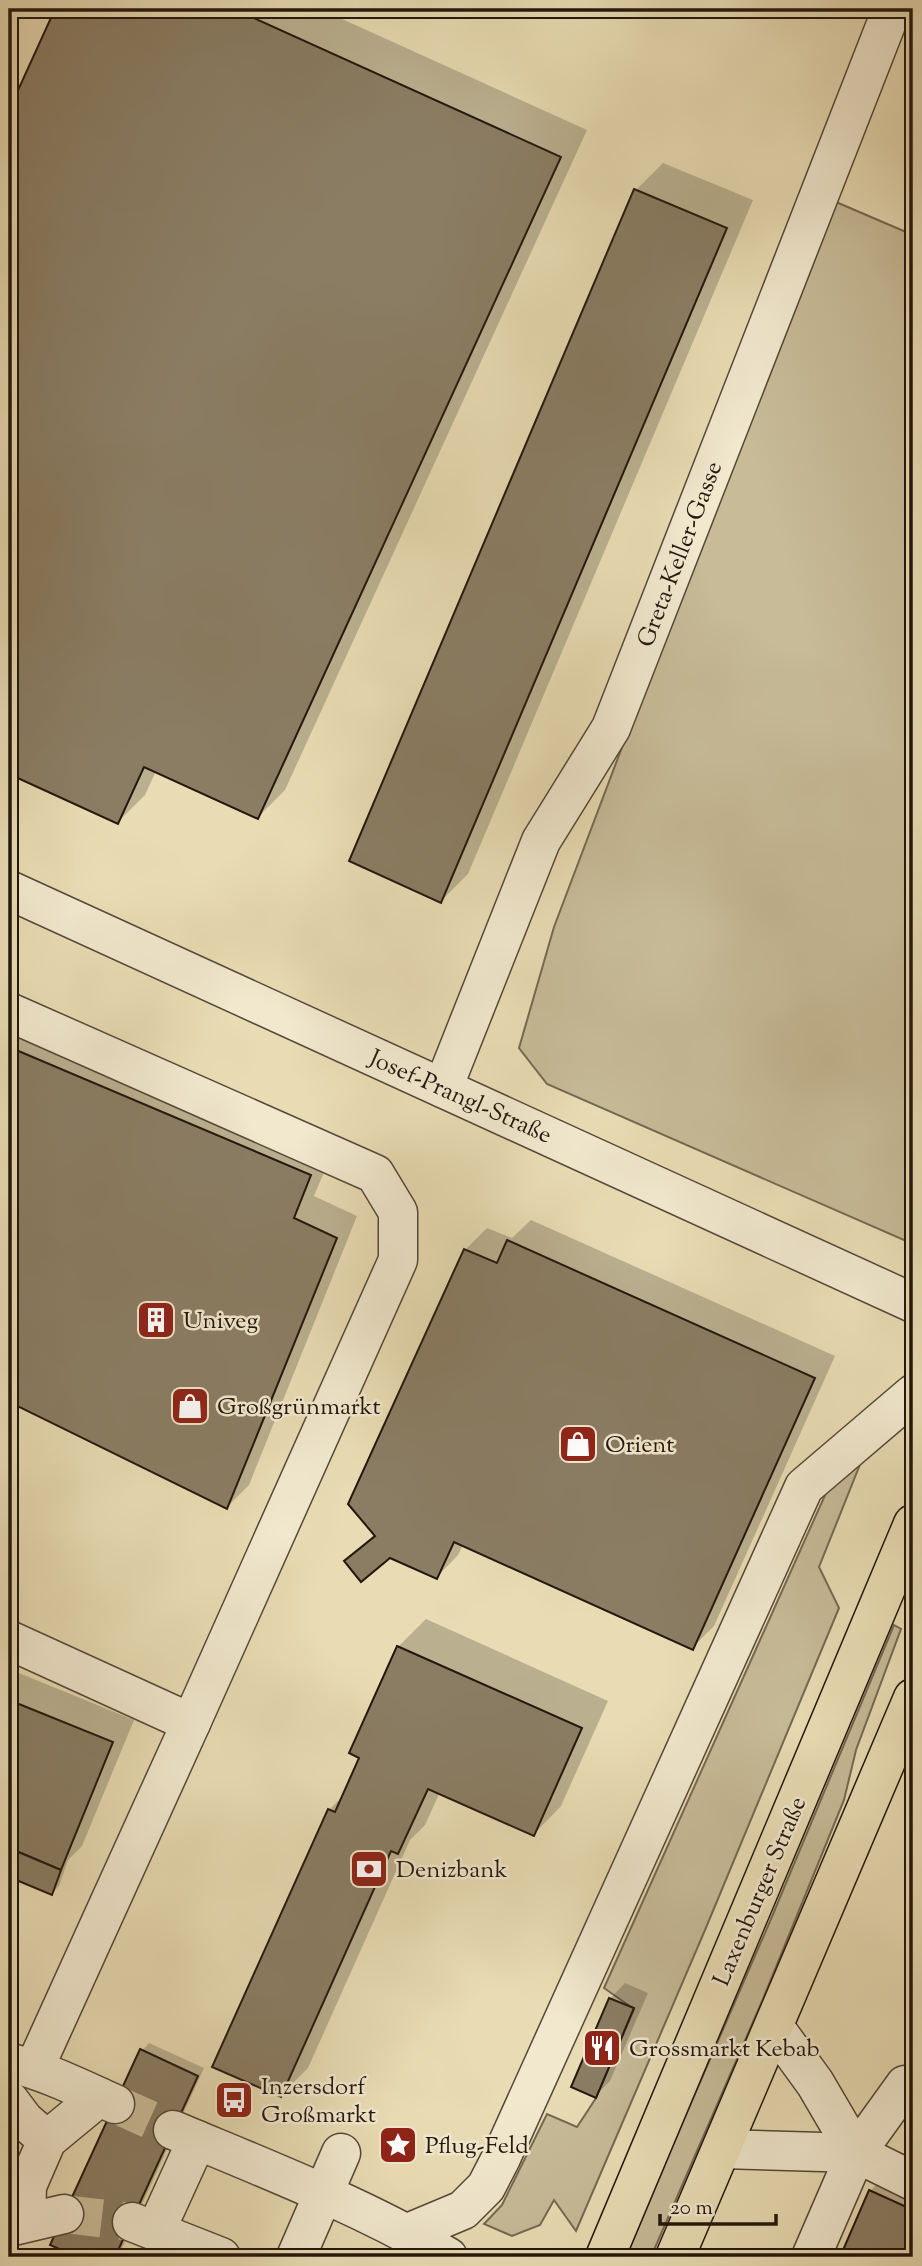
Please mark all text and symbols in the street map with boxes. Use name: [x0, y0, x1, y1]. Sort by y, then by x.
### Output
street label: Greta-Keller-Gasse: [630, 457, 732, 652]
street label: Josef-Prangl-Straße: [362, 1041, 557, 1153]
building icon: Univeg: [135, 1299, 177, 1341]
place label: Univeg: [183, 1305, 258, 1339]
shop icon: Großgrünmarkt: [169, 1385, 211, 1427]
place label: Großgrünmarkt: [217, 1391, 381, 1425]
shop icon: Orient: [557, 1423, 599, 1465]
place label: Orient: [605, 1429, 675, 1463]
street label: Laxenburger Straße: [706, 1792, 816, 1992]
bank icon: Denizbank: [348, 1848, 390, 1890]
place label: Denizbank: [396, 1854, 507, 1888]
restaurant icon: Grossmarkt Kebab: [581, 2027, 623, 2069]
place label: Grossmarkt Kebab: [629, 2033, 820, 2067]
place label: Inzersdorf Großmarkt: [261, 2071, 376, 2133]
bus stop icon: Inzersdorf Großmarkt: [213, 2079, 255, 2121]
place icon: Pflug-Feld: [377, 2124, 419, 2166]
place label: Pflug-Feld: [425, 2130, 529, 2164]
scale bar: [660, 2182, 775, 2226]
text: 20 m: [670, 2194, 713, 2224]

